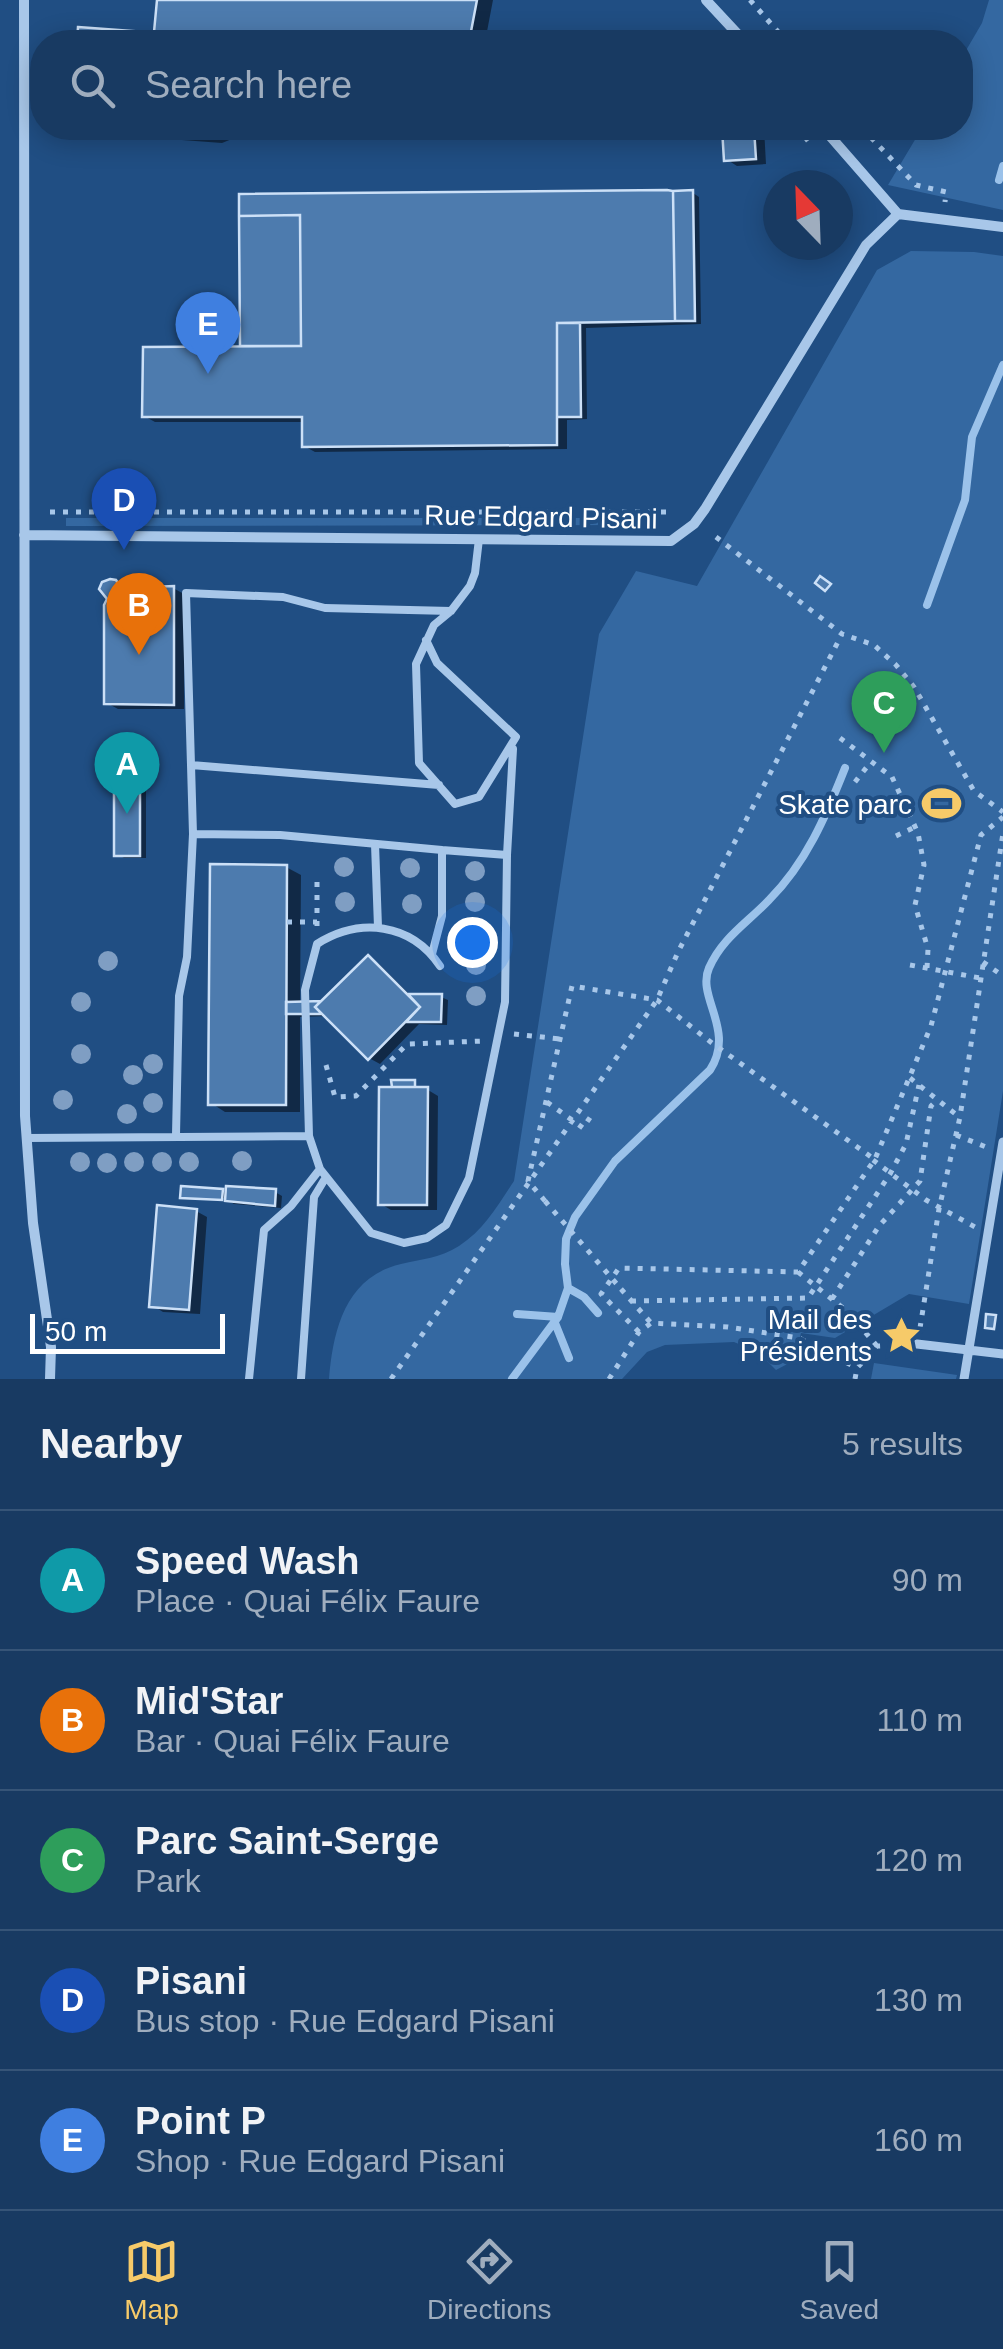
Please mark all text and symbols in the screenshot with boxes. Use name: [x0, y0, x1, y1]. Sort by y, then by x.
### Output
search box: [30, 30, 973, 140]
icon: search: [65, 58, 120, 113]
text: Search here: [145, 64, 352, 106]
north arrow: [763, 170, 853, 260]
pin: E: [176, 292, 240, 374]
pin: D: [92, 468, 156, 550]
street label: Rue Edgard Pisani: [424, 499, 658, 535]
pin: B: [106, 572, 172, 655]
pin: C: [852, 670, 916, 753]
pin: A: [94, 732, 160, 814]
sports icon: Skate parc: [921, 783, 963, 825]
place label: Skate parc: [778, 789, 912, 820]
your location: [447, 917, 498, 968]
place label: Mail des Présidents: [740, 1304, 872, 1367]
scale bar: [30, 1309, 225, 1354]
place icon: Mail des Présidents: [881, 1314, 923, 1356]
text: 50 m: [45, 1316, 107, 1347]
text: Nearby: [40, 1420, 182, 1467]
text: 5 results: [842, 1426, 963, 1462]
text: Speed Wash: [135, 1540, 360, 1582]
text: A: [61, 1562, 84, 1598]
text: 90 m: [892, 1562, 963, 1598]
text: Place · Quai Félix Faure: [135, 1583, 480, 1619]
text: Mid'Star: [135, 1680, 283, 1722]
text: B: [61, 1702, 84, 1738]
text: 110 m: [876, 1702, 963, 1738]
text: Bar · Quai Félix Faure: [135, 1723, 450, 1759]
text: Parc Saint-Serge: [135, 1820, 439, 1862]
text: C: [61, 1842, 84, 1878]
text: 120 m: [874, 1842, 963, 1878]
text: Park: [135, 1863, 201, 1899]
text: Pisani: [135, 1960, 247, 2002]
text: D: [61, 1982, 84, 2018]
text: 130 m: [874, 1982, 963, 2018]
text: Bus stop · Rue Edgard Pisani: [135, 2003, 555, 2039]
text: Point P: [135, 2100, 266, 2142]
text: E: [62, 2122, 83, 2158]
text: 160 m: [874, 2122, 963, 2158]
text: Shop · Rue Edgard Pisani: [135, 2143, 505, 2179]
tab: Map: [124, 2234, 179, 2326]
tab: Directions: [427, 2234, 552, 2326]
tab: Saved: [800, 2234, 879, 2326]

